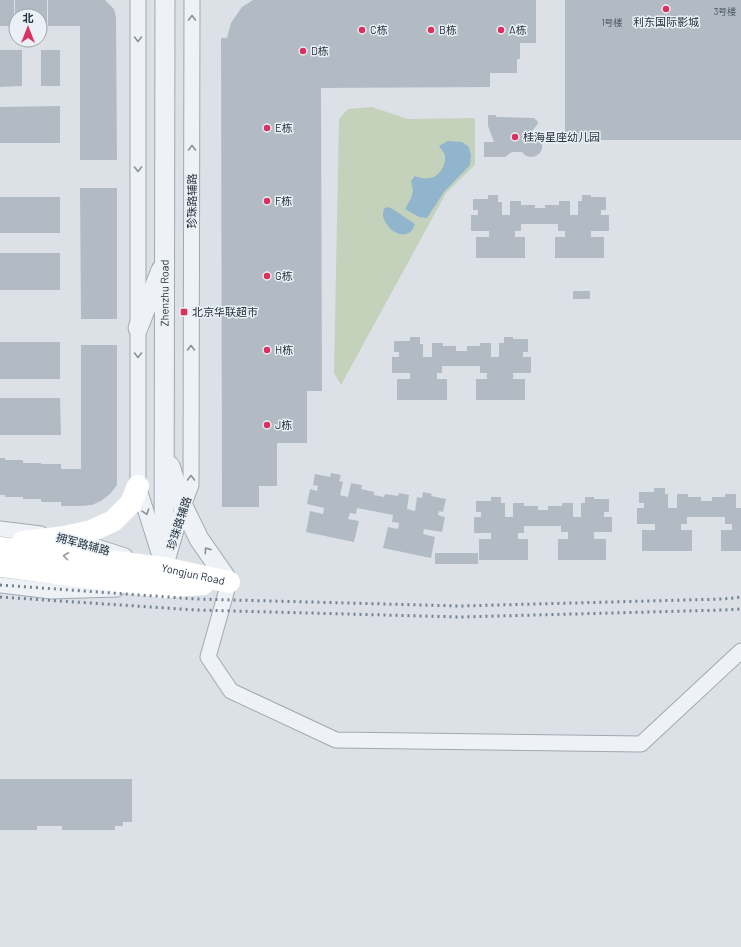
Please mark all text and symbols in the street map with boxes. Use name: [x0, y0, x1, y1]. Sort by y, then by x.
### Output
marker: 利东国际影城: [661, 4, 671, 14]
house number: 3号楼: [714, 6, 736, 17]
north arrow: [8, 8, 48, 48]
text: 北: [23, 11, 34, 24]
one-way arrow: [188, 15, 196, 21]
place label: 利东国际影城: [633, 15, 699, 28]
house number: 1号楼: [601, 17, 623, 28]
place label: C栋: [370, 23, 388, 36]
place label: B栋: [439, 23, 457, 36]
place label: A栋: [509, 23, 527, 36]
marker: C栋: [357, 25, 367, 35]
marker: B栋: [426, 25, 436, 35]
marker: A栋: [496, 25, 506, 35]
one-way arrow: [134, 36, 142, 42]
place label: D栋: [311, 44, 329, 57]
marker: D栋: [298, 46, 308, 56]
place label: E栋: [275, 121, 293, 134]
marker: E栋: [262, 123, 272, 133]
place label: 桂海星座幼儿园: [523, 130, 600, 143]
marker: 桂海星座幼儿园: [510, 132, 520, 142]
one-way arrow: [188, 145, 196, 151]
one-way arrow: [134, 166, 142, 172]
street label: 珍珠路辅路: [185, 174, 198, 229]
place label: F栋: [275, 194, 292, 207]
marker: F栋: [262, 196, 272, 206]
street label: Zhenzhu Road: [157, 259, 171, 327]
place label: G栋: [275, 269, 293, 282]
marker: G栋: [262, 271, 272, 281]
place label: 北京华联超巿: [192, 305, 258, 318]
marker: 北京华联超巿: [179, 307, 189, 317]
place label: H栋: [275, 343, 293, 356]
one-way arrow: [187, 345, 195, 351]
marker: H栋: [262, 345, 272, 355]
one-way arrow: [134, 352, 142, 358]
place label: J栋: [275, 418, 292, 431]
marker: J栋: [262, 420, 272, 430]
one-way arrow: [187, 475, 195, 481]
street label: 珍珠路辅路: [164, 495, 193, 551]
one-way arrow: [141, 508, 150, 515]
street label: 拥军路辅路: [55, 530, 111, 557]
one-way arrow: [205, 547, 212, 554]
one-way arrow: [63, 552, 70, 561]
street label: Yongjun Road: [160, 561, 226, 587]

